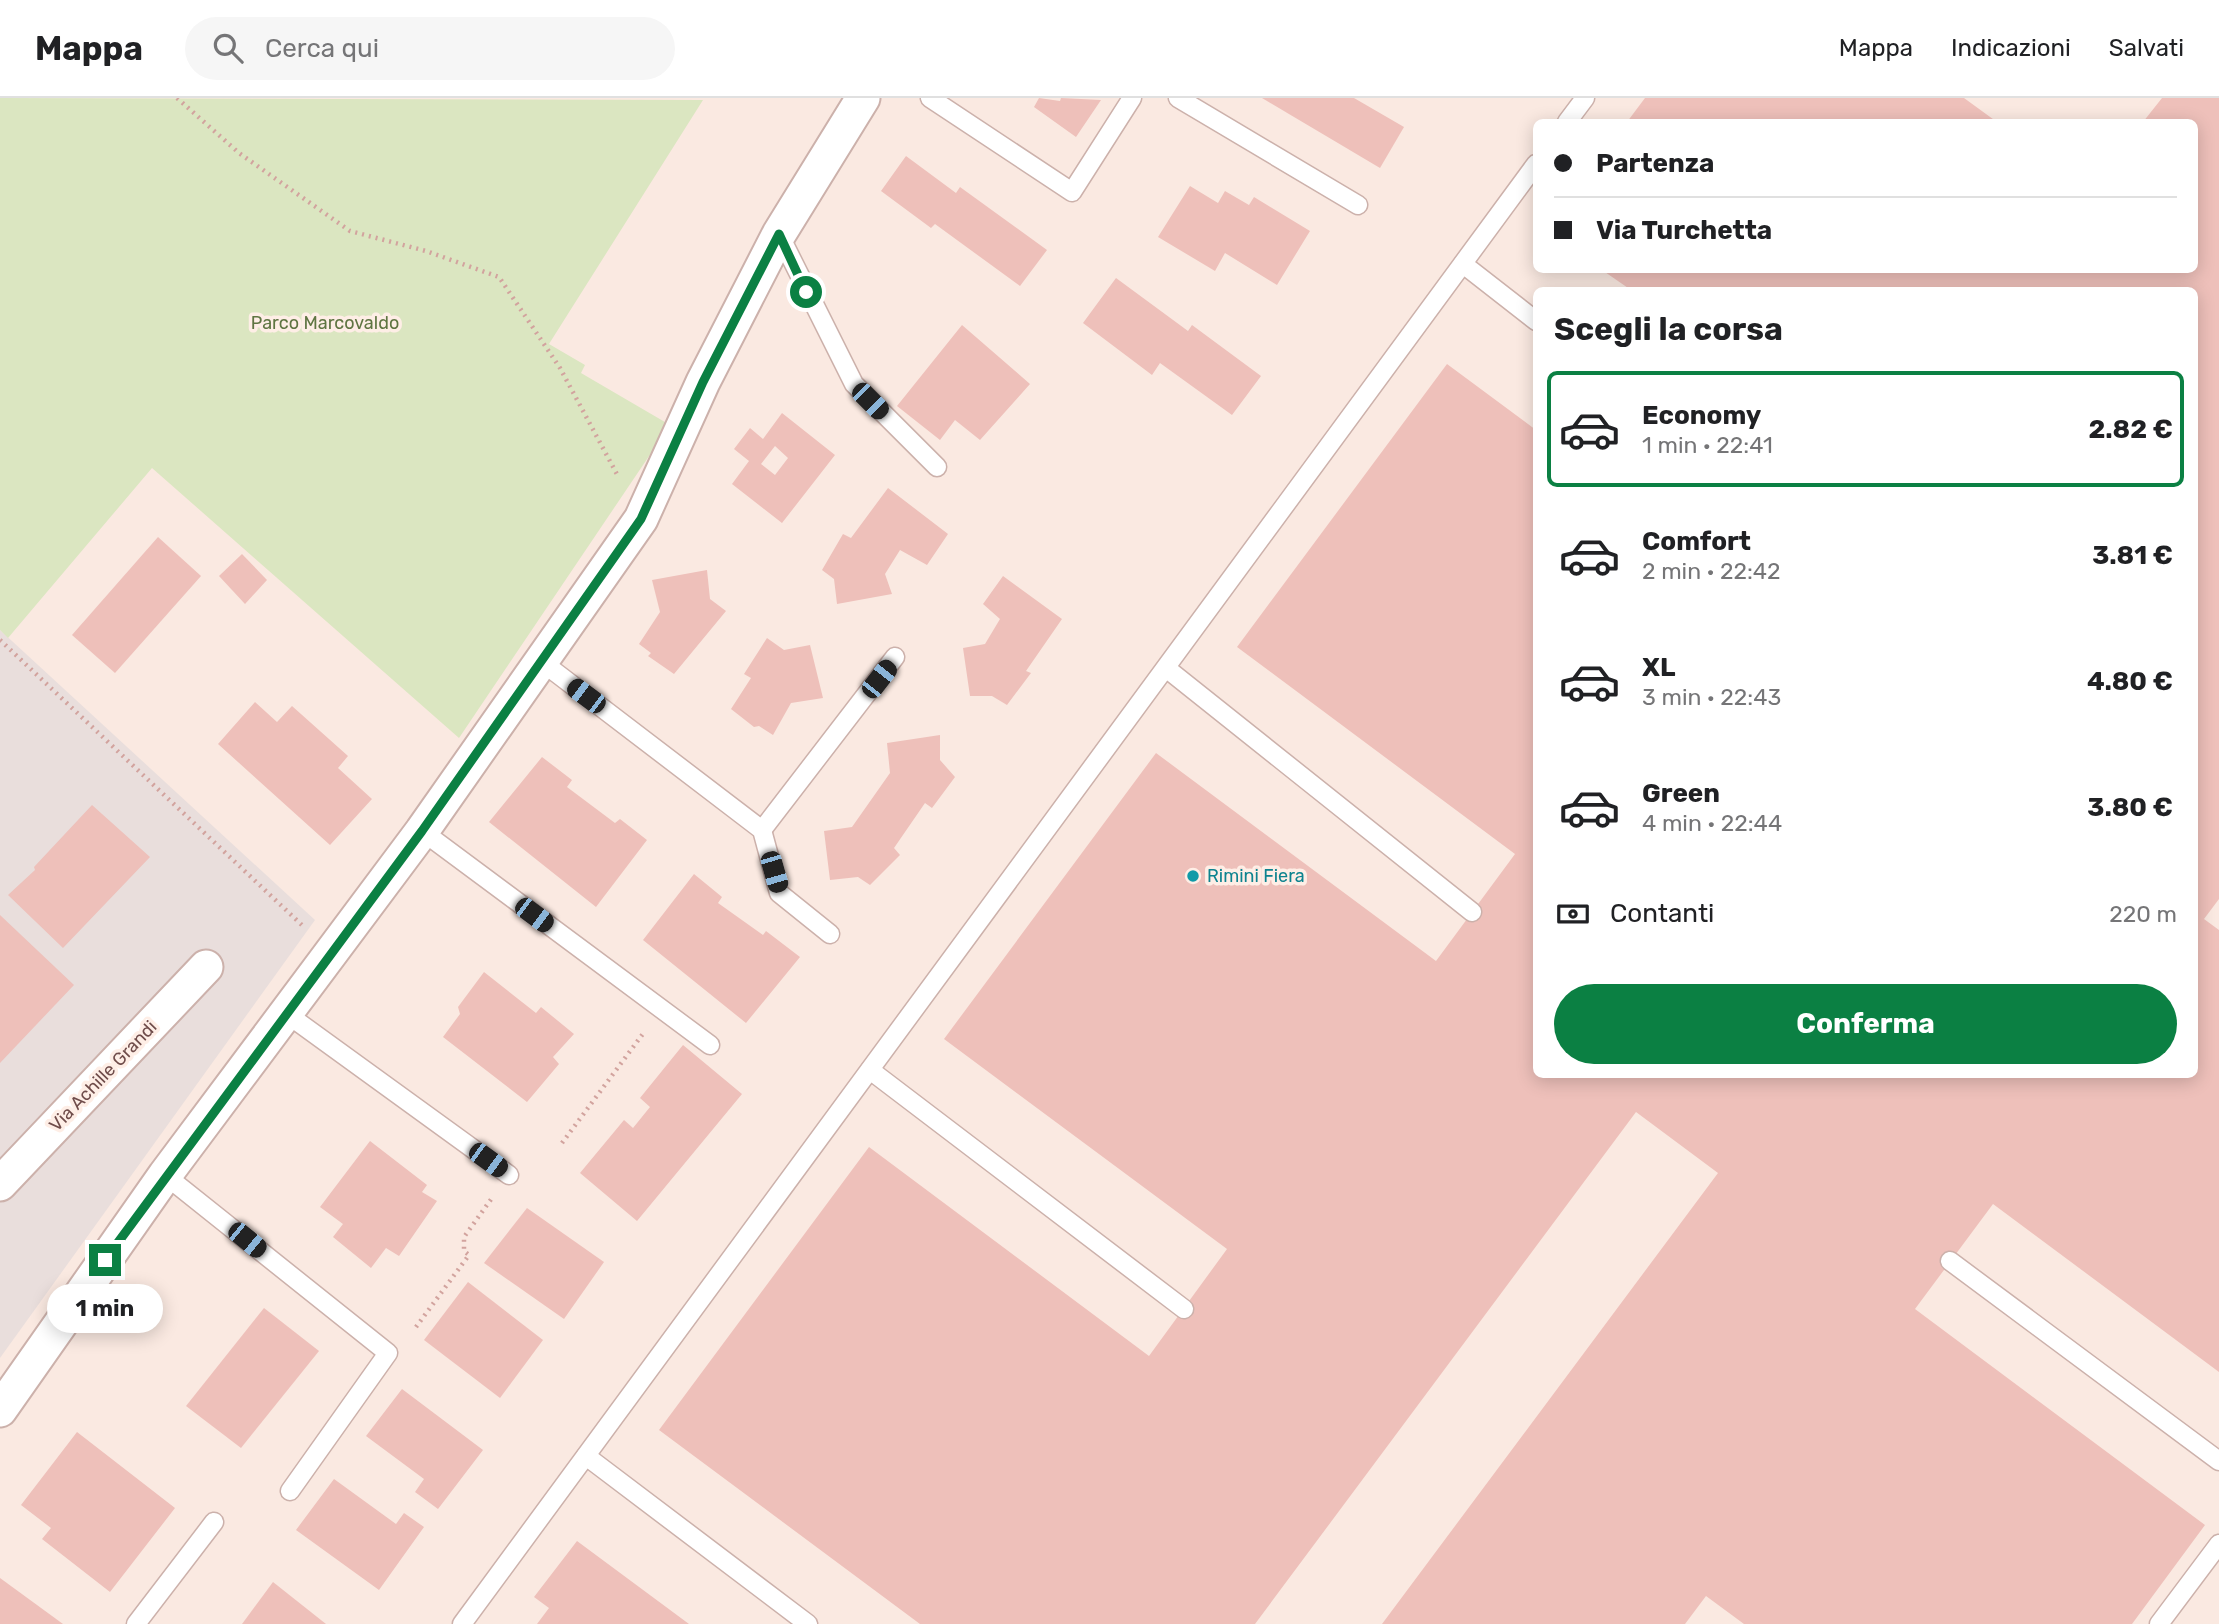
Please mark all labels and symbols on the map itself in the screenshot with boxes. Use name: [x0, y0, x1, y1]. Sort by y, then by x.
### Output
route start: [790, 276, 822, 308]
park label: Parco Marcovaldo: [251, 312, 399, 334]
car: [848, 379, 893, 423]
car: [858, 656, 901, 702]
car: [563, 675, 610, 717]
car: [759, 849, 790, 895]
place label: Rimini Fiera: [1207, 865, 1305, 887]
marker: Rimini Fiera: [1185, 868, 1201, 884]
car: [511, 894, 558, 936]
street label: Via Achille Grandi: [45, 1016, 161, 1136]
car: [465, 1139, 512, 1181]
car: [225, 1219, 270, 1261]
route end: [89, 1244, 121, 1276]
callout: 1 min: [47, 1284, 163, 1334]

